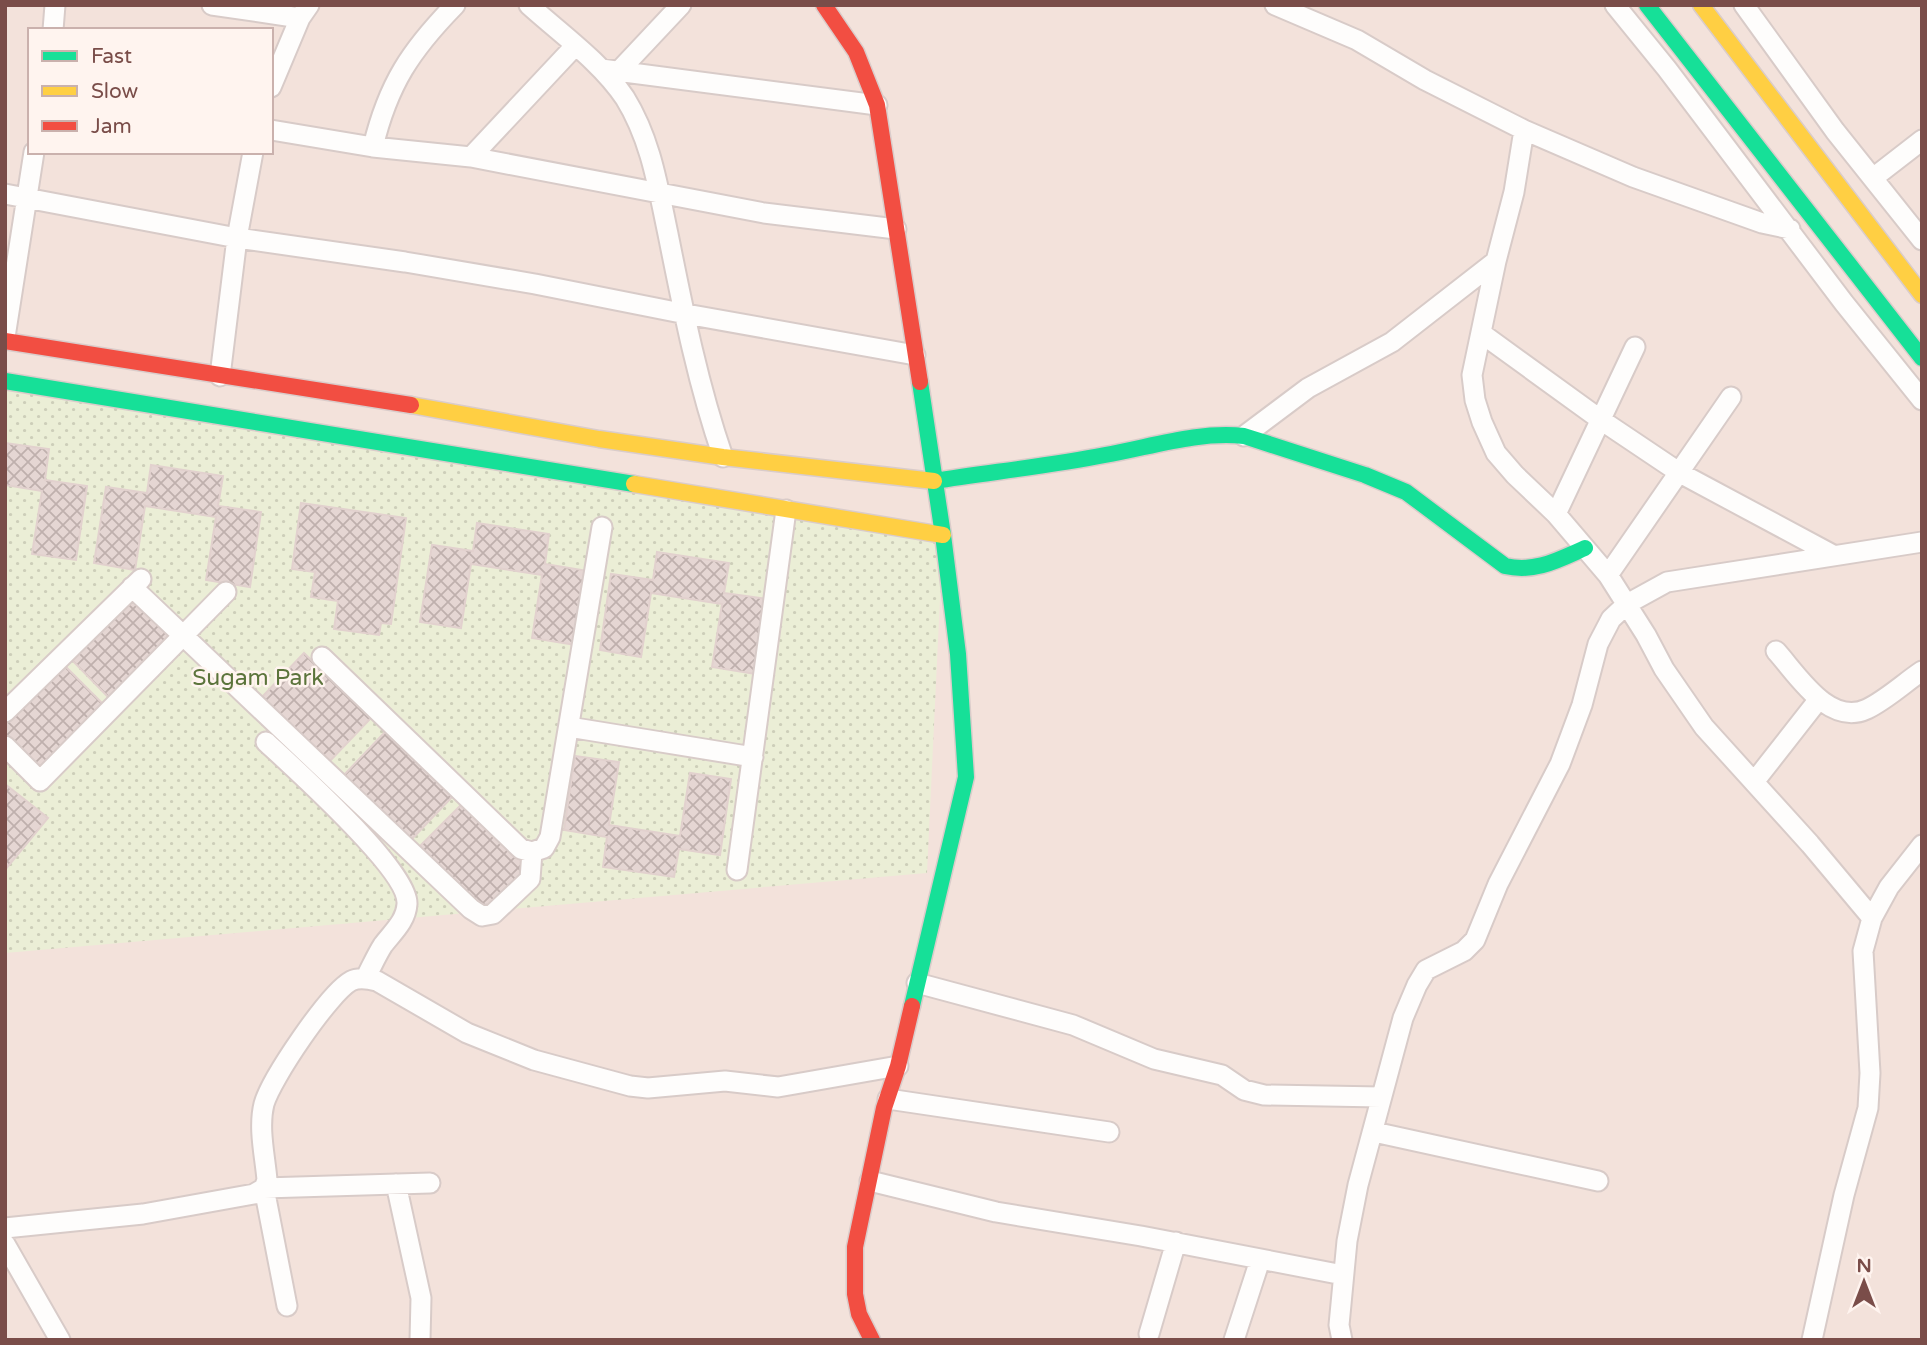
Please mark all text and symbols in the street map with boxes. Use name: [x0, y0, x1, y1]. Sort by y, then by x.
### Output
legend: [28, 28, 273, 154]
text: Fast: [91, 44, 132, 69]
text: Slow: [91, 79, 139, 104]
text: Jam: [91, 114, 132, 139]
park label: Sugam Park: [192, 664, 324, 692]
north arrow: [1829, 1247, 1899, 1317]
text: N: [1856, 1255, 1872, 1277]

